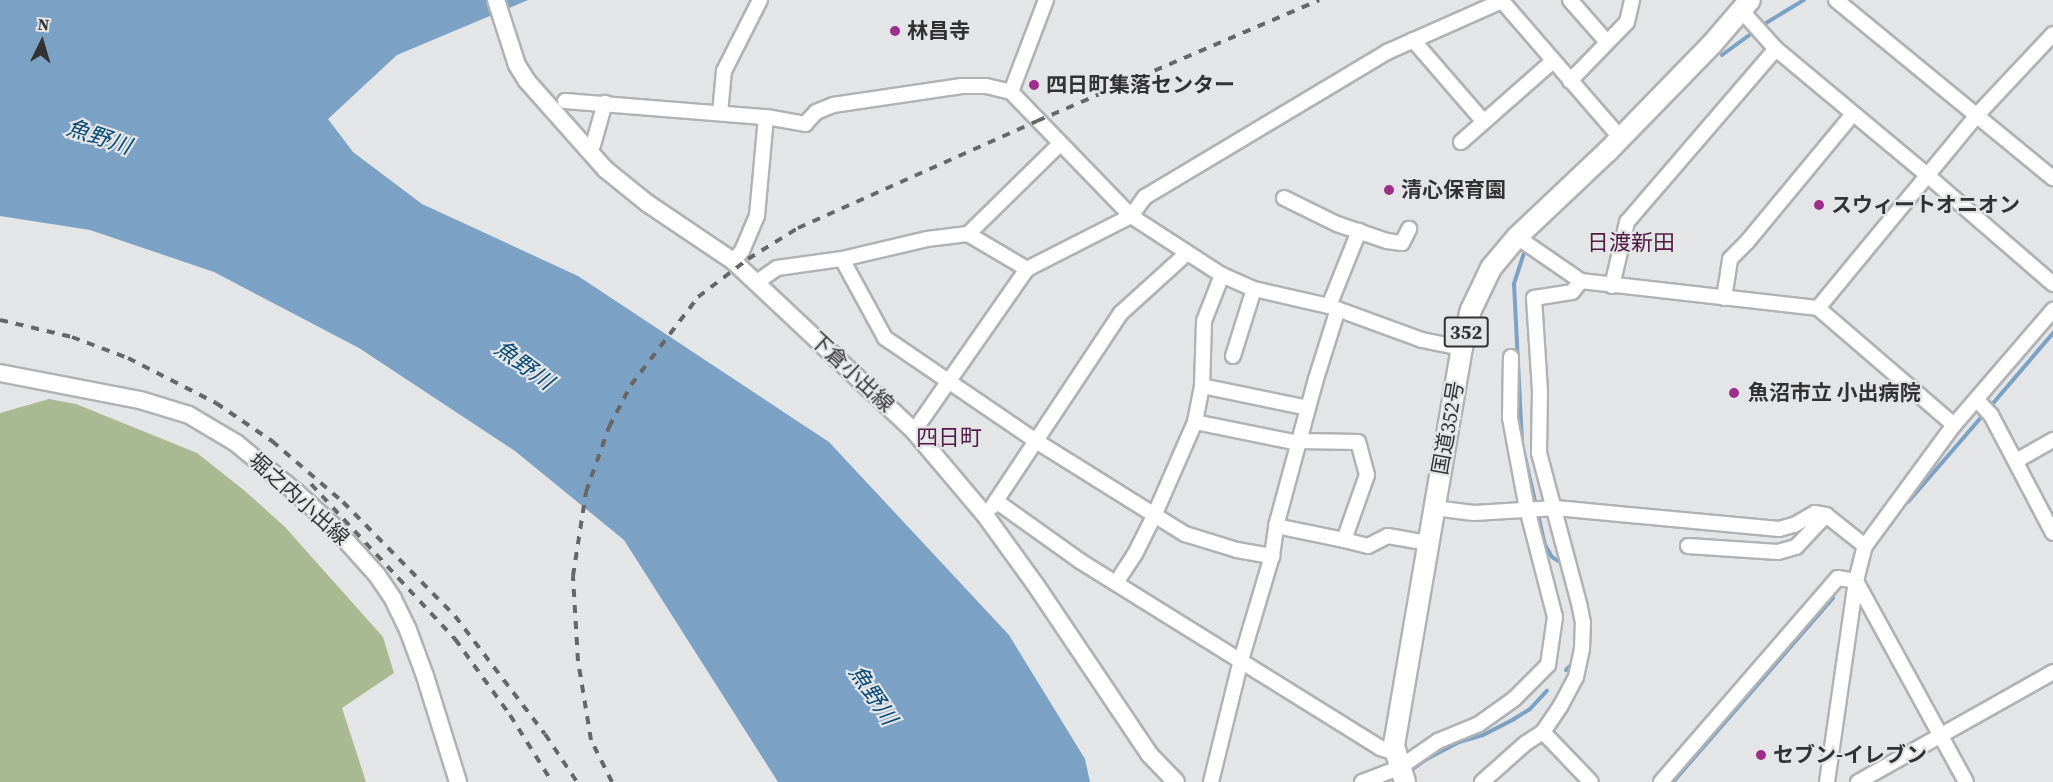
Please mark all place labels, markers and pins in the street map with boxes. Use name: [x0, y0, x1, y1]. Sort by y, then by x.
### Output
place label: 林昌寺: [907, 18, 970, 44]
marker: 林昌寺: [888, 24, 902, 38]
place label: 四日町集落センター: [1046, 72, 1235, 98]
marker: 四日町集落センター: [1027, 78, 1041, 92]
place label: 清心保育園: [1401, 177, 1506, 203]
marker: 清心保育園: [1382, 183, 1396, 197]
place label: スウィートオニオン: [1831, 192, 2020, 218]
marker: スウィートオニオン: [1812, 198, 1826, 212]
place label: 魚沼市立 小出病院: [1748, 380, 1920, 406]
marker: 魚沼市立 小出病院: [1725, 384, 1743, 402]
place label: セブン-イレブン: [1773, 742, 1927, 768]
marker: セブン-イレブン: [1754, 748, 1768, 762]

